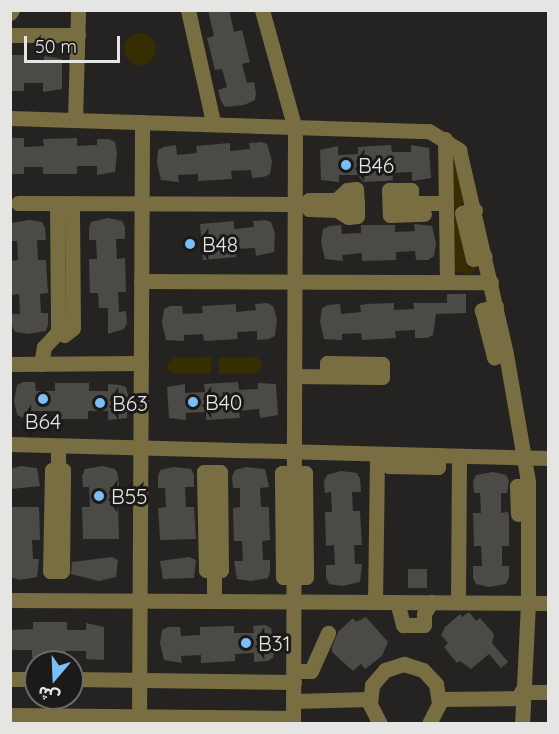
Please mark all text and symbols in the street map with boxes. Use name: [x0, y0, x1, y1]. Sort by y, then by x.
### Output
scale bar: [27, 24, 123, 62]
text: 50 m: [35, 35, 77, 58]
place label: B46: [358, 152, 394, 178]
marker: B46: [339, 158, 353, 172]
place label: B48: [202, 231, 238, 257]
marker: B48: [183, 237, 197, 251]
place label: B40: [205, 389, 242, 415]
place label: B63: [112, 390, 148, 416]
marker: B64: [36, 392, 50, 406]
marker: B40: [186, 395, 200, 409]
marker: B63: [93, 396, 107, 410]
place label: B64: [25, 408, 61, 434]
place label: B55: [111, 483, 148, 509]
marker: B55: [92, 489, 106, 503]
place label: B31: [258, 630, 290, 656]
marker: B31: [239, 636, 253, 650]
north arrow: [24, 650, 84, 710]
text: ش: [35, 682, 62, 708]

